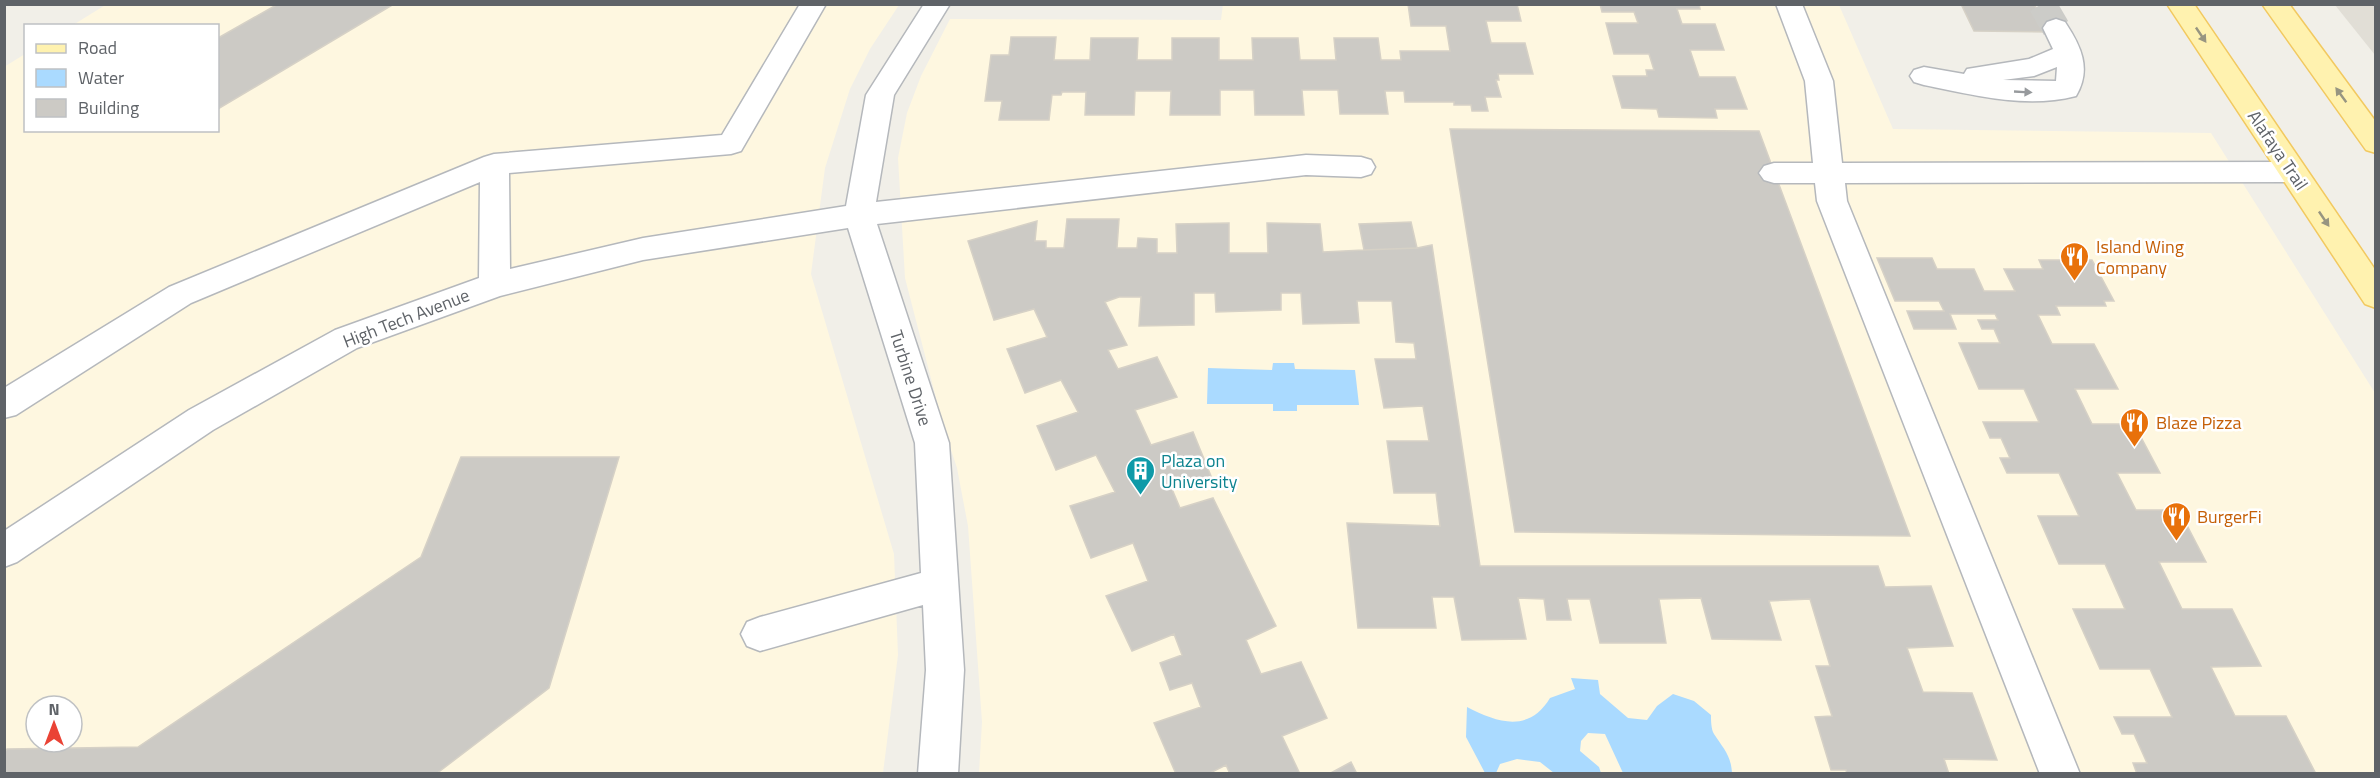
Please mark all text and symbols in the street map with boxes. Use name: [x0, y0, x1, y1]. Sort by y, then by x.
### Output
legend: [24, 24, 219, 132]
one-way arrow: [2195, 27, 2206, 43]
text: Road: [78, 34, 117, 61]
text: Water: [78, 64, 124, 91]
one-way arrow: [2014, 87, 2033, 96]
one-way arrow: [2335, 88, 2347, 104]
text: Building: [78, 94, 139, 121]
street label: Alafaya Trail: [2241, 104, 2315, 196]
one-way arrow: [2318, 211, 2330, 227]
place label: Island Wing Company: [2096, 233, 2184, 281]
restaurant icon: Island Wing Company: [2059, 240, 2091, 282]
street label: High Tech Avenue: [339, 281, 473, 355]
street label: Turbine Drive: [883, 327, 939, 429]
restaurant icon: Blaze Pizza: [2119, 406, 2151, 448]
place label: Blaze Pizza: [2156, 409, 2241, 436]
place label: Plaza on University: [1161, 447, 1238, 495]
building icon: Plaza on University: [1124, 454, 1156, 496]
restaurant icon: BurgerFi: [2160, 500, 2192, 542]
place label: BurgerFi: [2197, 503, 2262, 530]
north arrow: [24, 694, 84, 754]
text: N: [48, 697, 60, 721]

